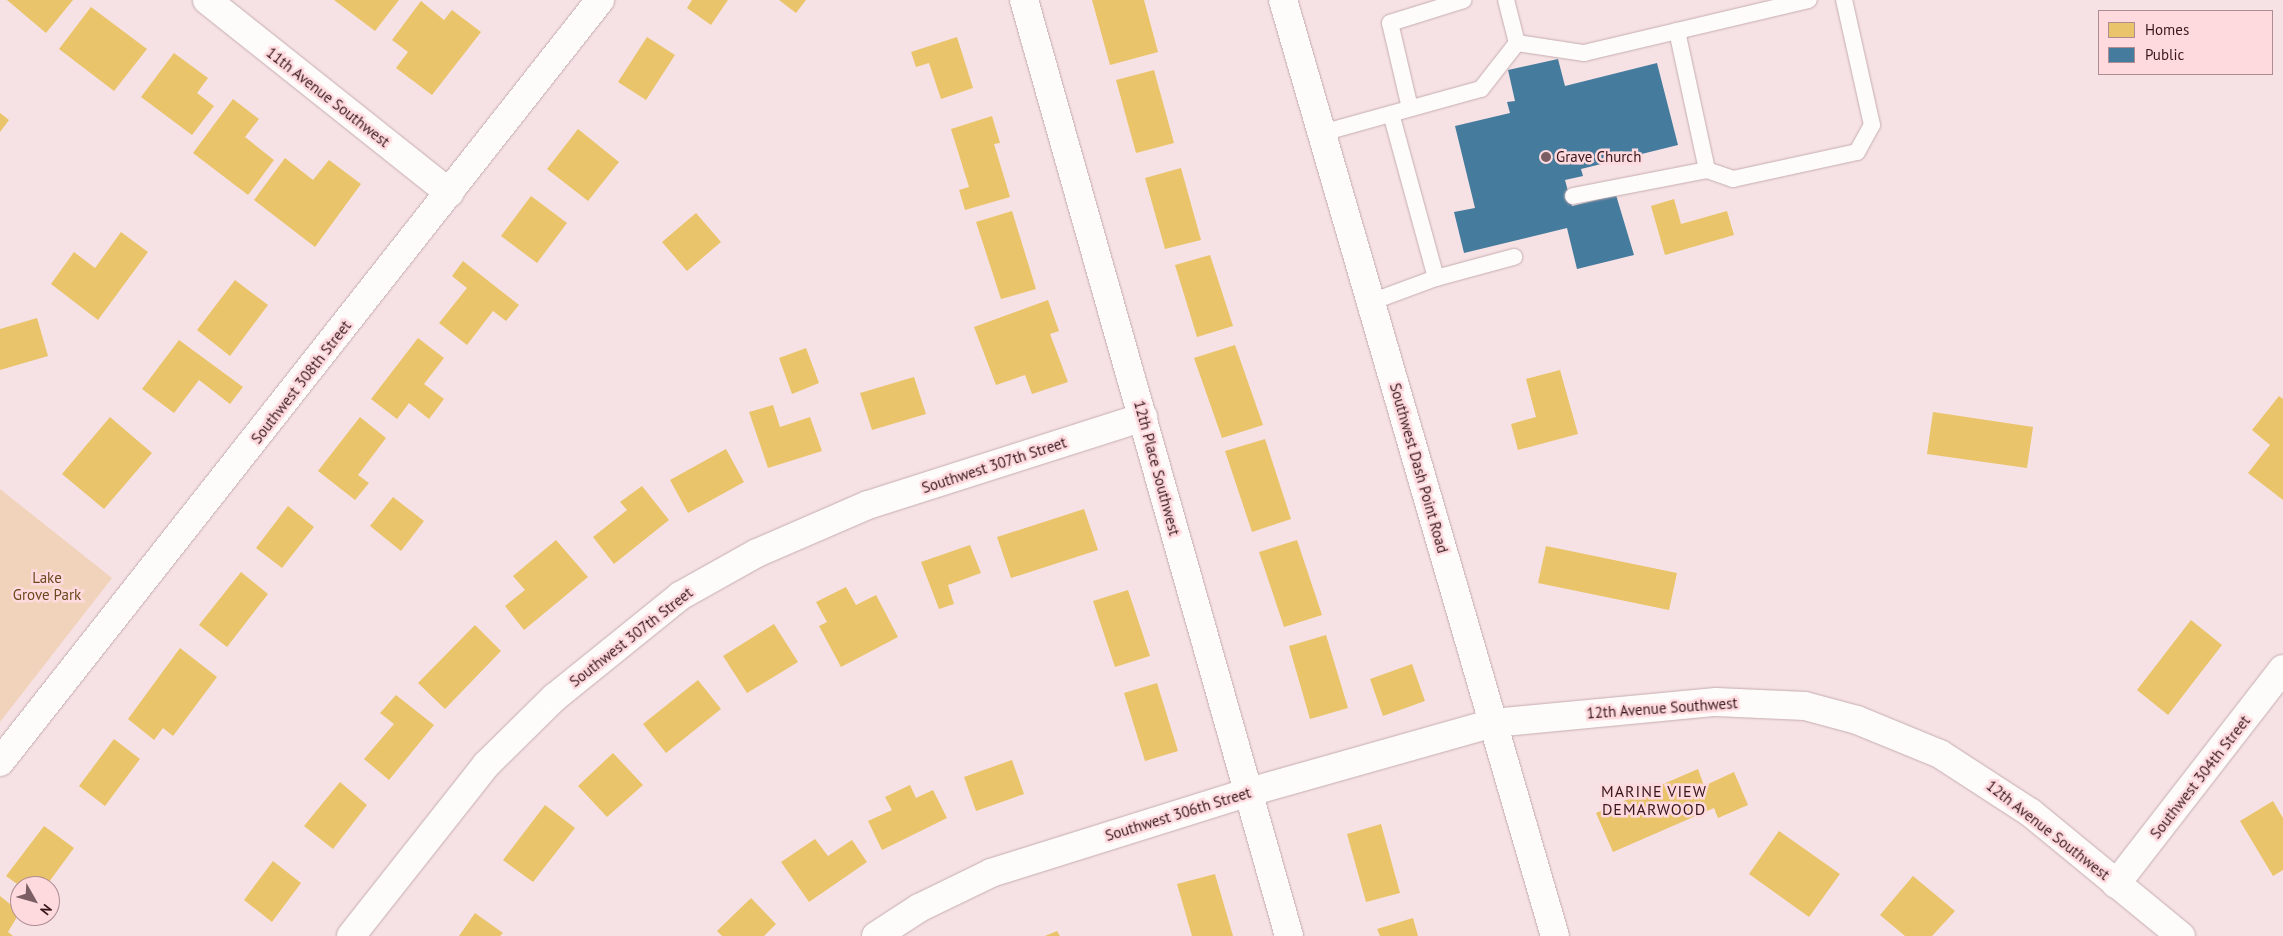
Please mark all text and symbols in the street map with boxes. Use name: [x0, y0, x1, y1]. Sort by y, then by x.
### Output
legend: [2098, 10, 2273, 75]
text: Homes: [2145, 20, 2189, 39]
street label: 11th Avenue Southwest: [263, 43, 393, 151]
text: Public: [2145, 45, 2184, 64]
place label: Grave Church: [1556, 148, 1641, 166]
marker: Grave Church: [1540, 151, 1552, 163]
street label: Southwest 308th Street: [247, 317, 355, 447]
street label: Southwest Dash Point Road: [1386, 381, 1452, 555]
street label: 12th Place Southwest: [1130, 398, 1184, 538]
street label: Southwest 307th Street: [919, 433, 1069, 497]
park label: Lake Grove Park: [13, 568, 81, 603]
street label: Southwest 307th Street: [566, 583, 696, 691]
street label: 12th Avenue Southwest: [1586, 694, 1738, 722]
street label: Southwest 304th Street: [2146, 712, 2254, 842]
street label: 12th Avenue Southwest: [1983, 776, 2113, 884]
district label: MARINE VIEW DEMARWOOD: [1599, 781, 1709, 819]
street label: Southwest 306th Street: [1103, 783, 1253, 845]
north arrow: [10, 876, 60, 926]
text: N: [36, 900, 56, 919]

